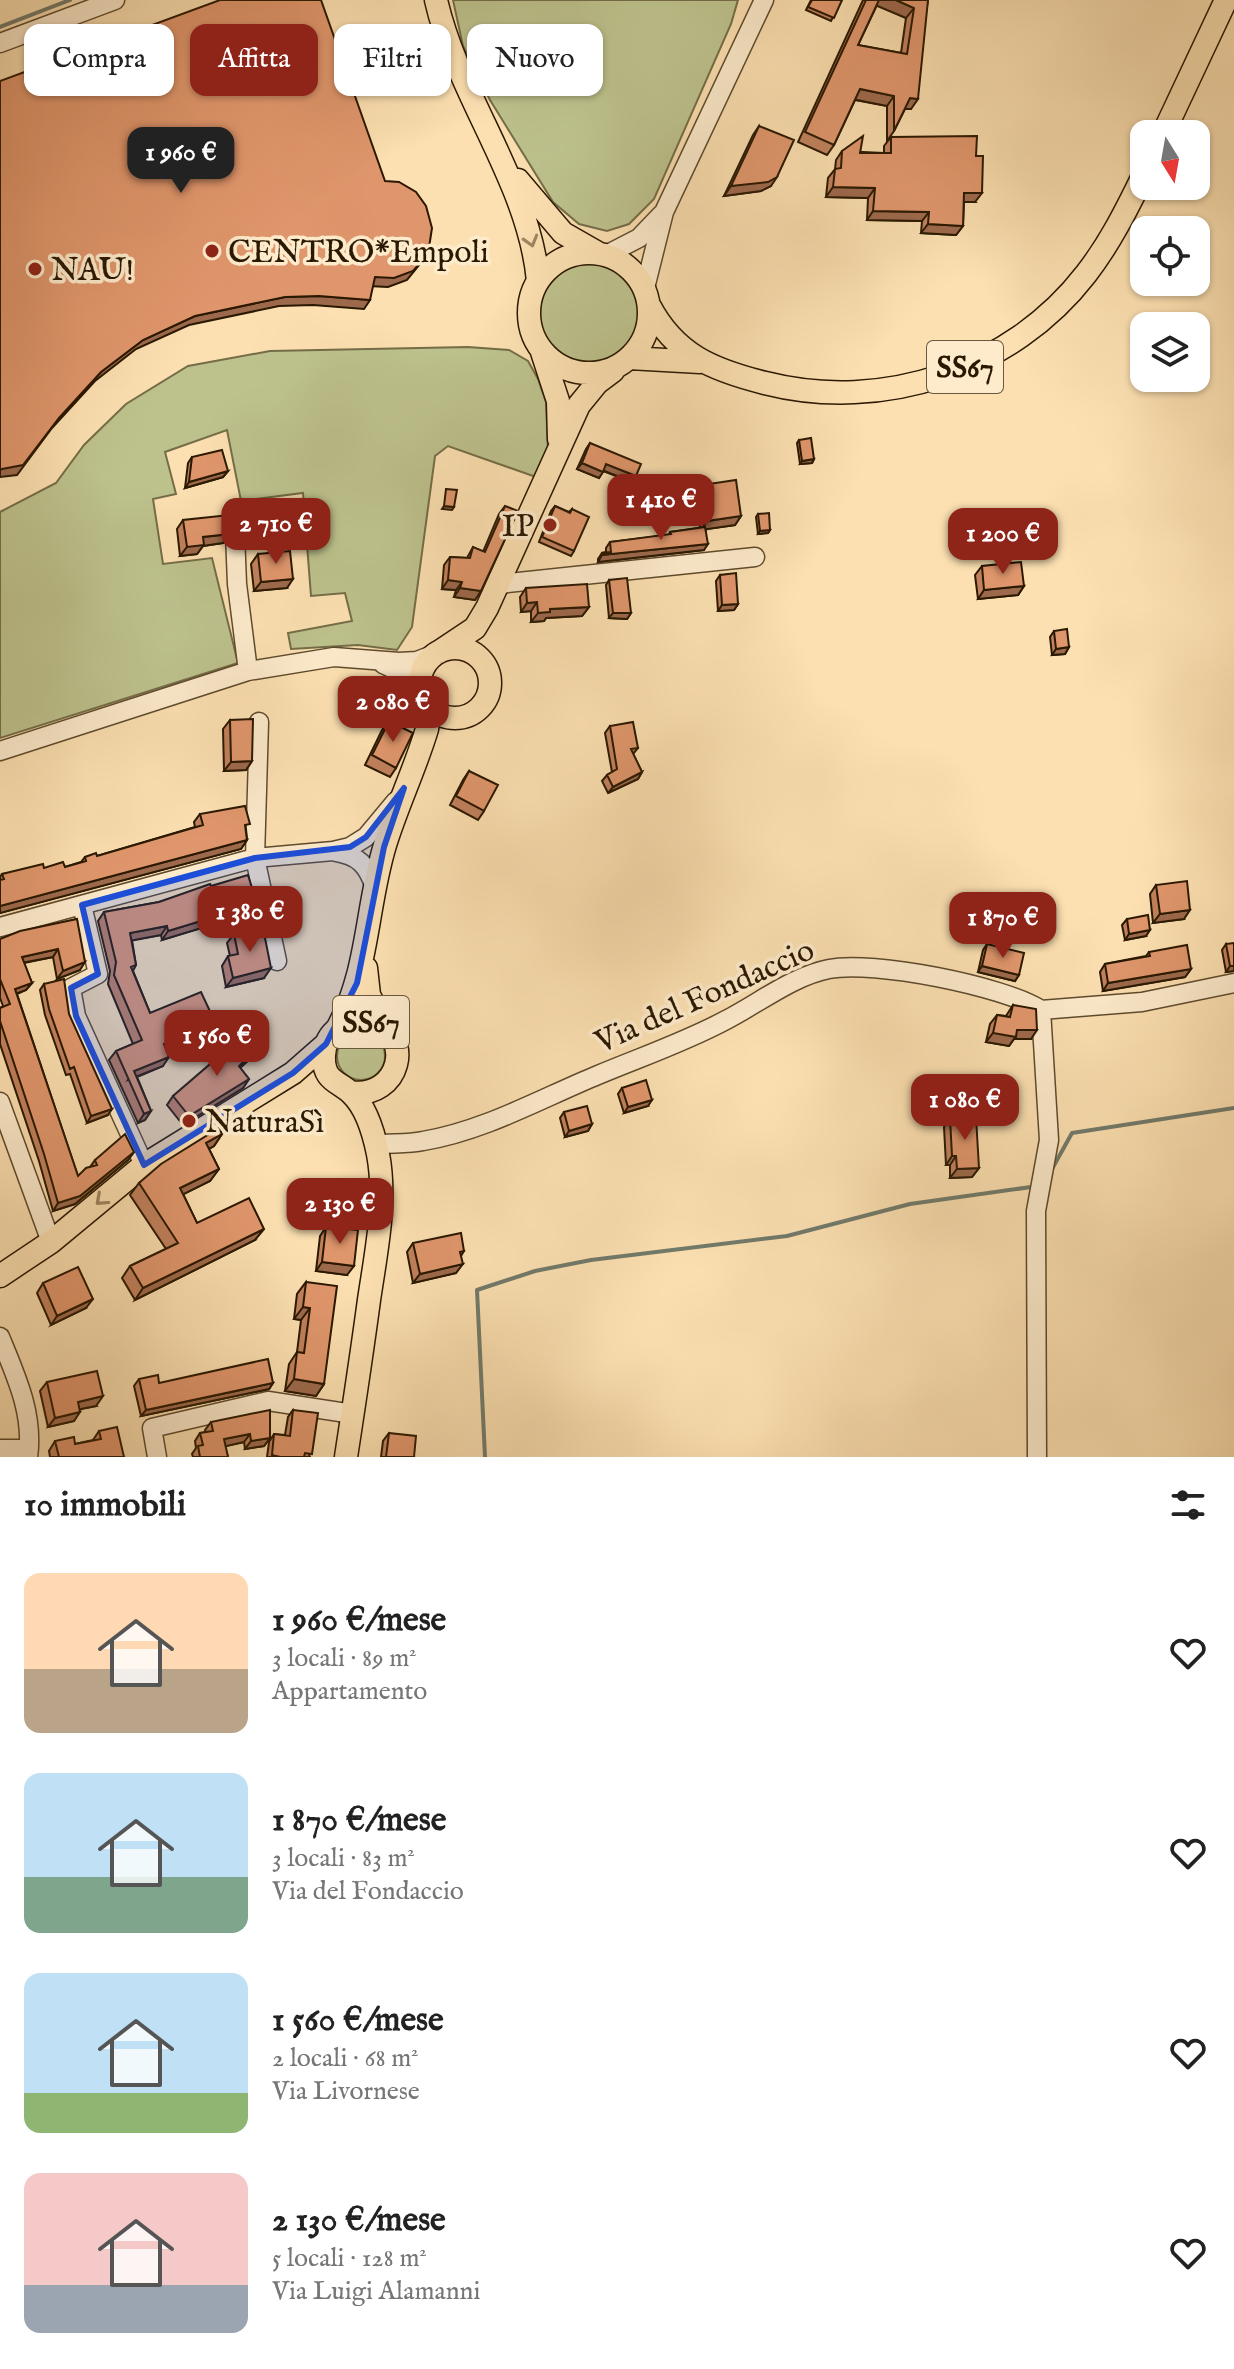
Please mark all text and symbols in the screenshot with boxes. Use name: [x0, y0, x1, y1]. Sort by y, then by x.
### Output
chip: Compra: [24, 24, 174, 96]
chip: Affitta: [190, 24, 318, 96]
chip: Filtri: [334, 24, 451, 96]
chip: Nuovo: [467, 24, 603, 96]
north arrow: [1130, 120, 1210, 200]
map controls: [1130, 120, 1210, 392]
pin: 1 960 €: [107, 127, 255, 195]
text: 1 960 €: [145, 136, 217, 169]
button: locate: [1130, 216, 1210, 296]
place label: CENTRO*Empoli: [228, 233, 489, 274]
one-way arrow: [522, 233, 538, 247]
marker: CENTRO*Empoli: [203, 242, 221, 260]
place label: NAU!: [51, 251, 134, 292]
marker: NAU!: [26, 260, 44, 278]
button: layers: [1130, 312, 1210, 392]
road number: SS67: [927, 341, 1003, 393]
pin: 1 410 €: [587, 474, 735, 542]
text: 1 410 €: [625, 483, 697, 516]
pin: 2 710 €: [202, 498, 350, 566]
text: 2 710 €: [239, 507, 313, 540]
place label: IP: [502, 507, 534, 548]
pin: 1 200 €: [929, 508, 1077, 576]
marker: IP: [541, 516, 559, 534]
text: 1 200 €: [966, 517, 1040, 550]
pin: 2 080 €: [319, 676, 467, 744]
text: 2 080 €: [356, 685, 430, 718]
pin: 1 380 €: [176, 886, 324, 954]
pin: 1 870 €: [929, 892, 1077, 960]
text: 1 380 €: [216, 895, 284, 928]
text: 1 870 €: [967, 901, 1039, 934]
street label: Via del Fondaccio: [588, 931, 821, 1064]
road number: SS67: [333, 996, 409, 1048]
pin: 1 560 €: [143, 1010, 291, 1078]
text: 1 560 €: [182, 1019, 252, 1052]
pin: 1 080 €: [891, 1074, 1039, 1142]
text: 1 080 €: [929, 1083, 1001, 1116]
place label: NaturaSì: [205, 1103, 324, 1144]
marker: NaturaSì: [180, 1112, 198, 1130]
pin: 2 130 €: [266, 1178, 414, 1246]
text: 2 130 €: [305, 1187, 375, 1220]
one-way arrow: [96, 1191, 111, 1205]
icon: filters: [1166, 1483, 1210, 1527]
text: 10 immobili: [24, 1484, 186, 1527]
text: 1 960 €/mese: [272, 1599, 446, 1642]
icon: home: [88, 1605, 184, 1701]
icon: heart: [1166, 1631, 1210, 1675]
text: 3 locali · 89 m²: [272, 1642, 417, 1675]
text: Appartamento: [272, 1675, 427, 1708]
text: 1 870 €/mese: [272, 1799, 446, 1842]
icon: home: [88, 1805, 184, 1901]
icon: heart: [1166, 1831, 1210, 1875]
text: 3 locali · 83 m²: [272, 1842, 415, 1875]
text: Via del Fondaccio: [272, 1875, 464, 1908]
text: 1 560 €/mese: [272, 1999, 444, 2042]
icon: home: [88, 2005, 184, 2101]
icon: heart: [1166, 2031, 1210, 2075]
text: 2 locali · 68 m²: [272, 2042, 419, 2075]
text: Via Livornese: [272, 2075, 420, 2108]
text: 2 130 €/mese: [272, 2199, 446, 2242]
icon: home: [88, 2205, 184, 2301]
icon: heart: [1166, 2231, 1210, 2275]
text: 5 locali · 128 m²: [272, 2242, 427, 2275]
text: Via Luigi Alamanni: [272, 2275, 480, 2308]

